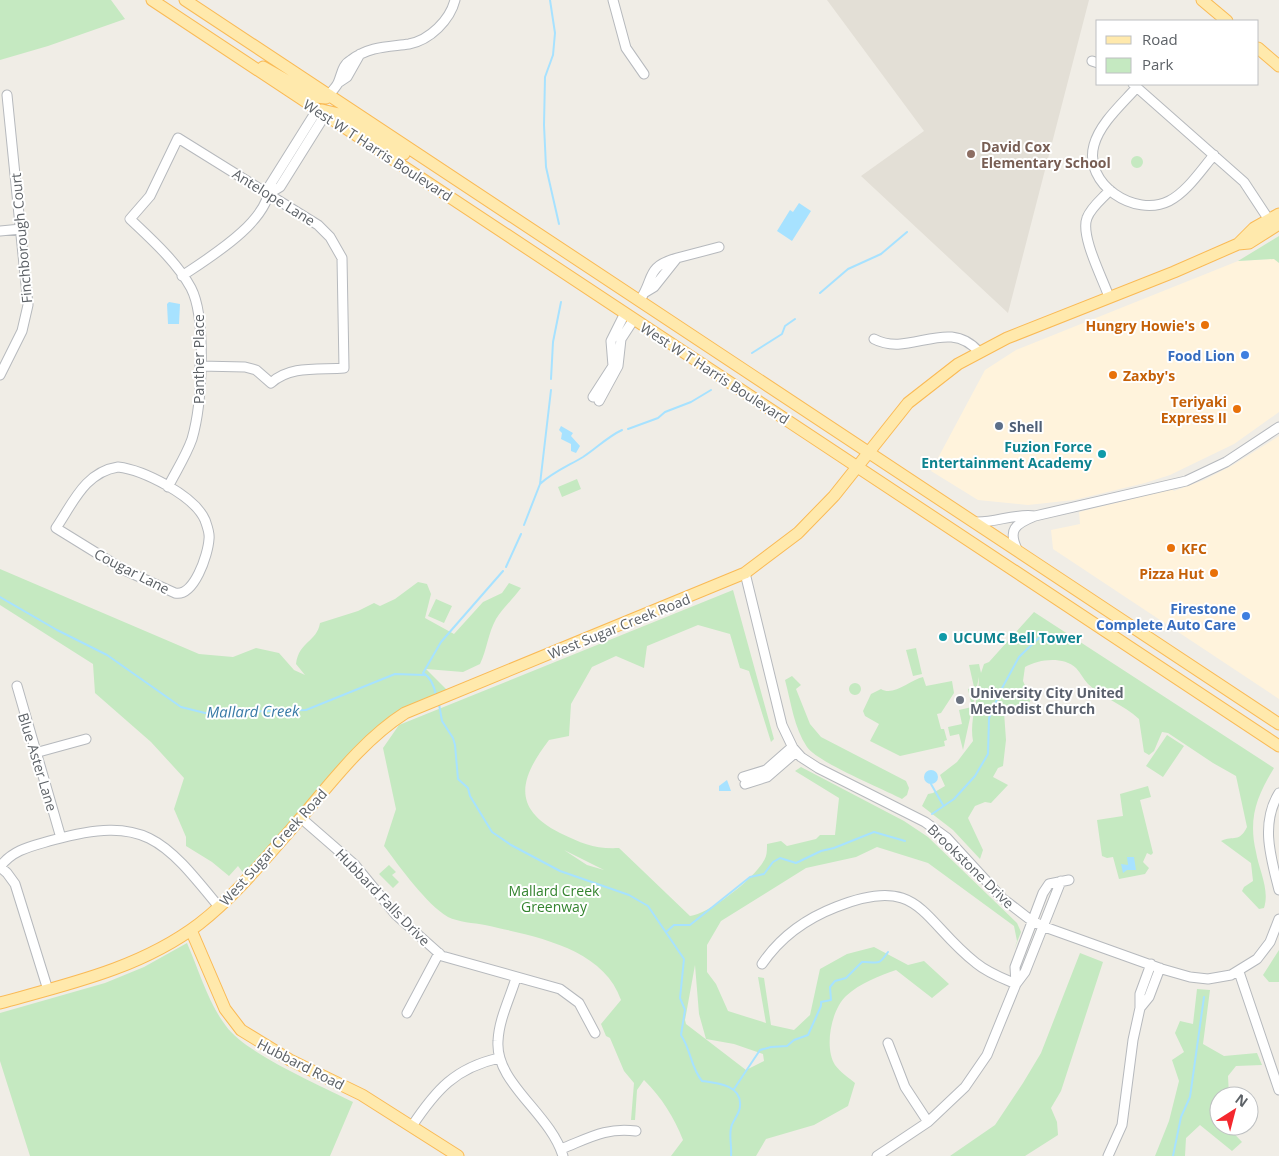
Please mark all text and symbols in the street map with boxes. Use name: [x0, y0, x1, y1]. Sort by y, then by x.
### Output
legend: [1096, 20, 1259, 85]
text: Road: [1142, 29, 1178, 49]
text: Park: [1142, 54, 1173, 74]
street label: West W T Harris Boulevard: [300, 95, 456, 205]
place label: David Cox Elementary School: [981, 137, 1111, 172]
marker: David Cox Elementary School: [965, 148, 977, 160]
street label: Antelope Lane: [229, 164, 319, 230]
street label: Finchborough Court: [6, 172, 36, 304]
street label: Panther Place: [189, 314, 208, 404]
place label: Hungry Howie's: [1085, 316, 1195, 335]
street label: West W T Harris Boulevard: [637, 318, 793, 428]
marker: Hungry Howie's: [1199, 319, 1211, 331]
place label: Food Lion: [1167, 346, 1235, 365]
marker: Food Lion: [1239, 349, 1251, 361]
place label: Zaxby's: [1123, 366, 1175, 385]
marker: Zaxby's: [1107, 369, 1119, 381]
place label: Teriyaki Express II: [1161, 392, 1227, 427]
marker: Teriyaki Express II: [1231, 403, 1243, 415]
place label: Shell: [1009, 417, 1043, 436]
marker: Shell: [993, 420, 1005, 432]
place label: Fuzion Force Entertainment Academy: [921, 437, 1092, 472]
marker: Fuzion Force Entertainment Academy: [1096, 448, 1108, 460]
place label: KFC: [1181, 539, 1207, 558]
marker: KFC: [1165, 542, 1177, 554]
street label: Cougar Lane: [91, 544, 173, 598]
place label: Pizza Hut: [1139, 564, 1204, 583]
marker: Pizza Hut: [1208, 567, 1220, 579]
street label: West Sugar Creek Road: [545, 589, 693, 663]
place label: Firestone Complete Auto Care: [1096, 599, 1236, 634]
marker: Firestone Complete Auto Care: [1240, 610, 1252, 622]
place label: UCUMC Bell Tower: [953, 628, 1083, 647]
marker: UCUMC Bell Tower: [937, 631, 949, 643]
place label: University City United Methodist Church: [970, 683, 1124, 718]
marker: University City United Methodist Church: [954, 694, 966, 706]
water label: Mallard Creek: [207, 700, 300, 722]
street label: Blue Aster Lane: [14, 710, 62, 814]
street label: West Sugar Creek Road: [215, 784, 331, 910]
street label: Brookstone Drive: [924, 820, 1018, 912]
street label: Hubbard Falls Drive: [332, 844, 435, 950]
park label: Mallard Creek Greenway: [509, 881, 600, 916]
street label: Hubbard Road: [254, 1034, 348, 1094]
north arrow: [1209, 1086, 1259, 1136]
text: N: [1232, 1089, 1252, 1111]

